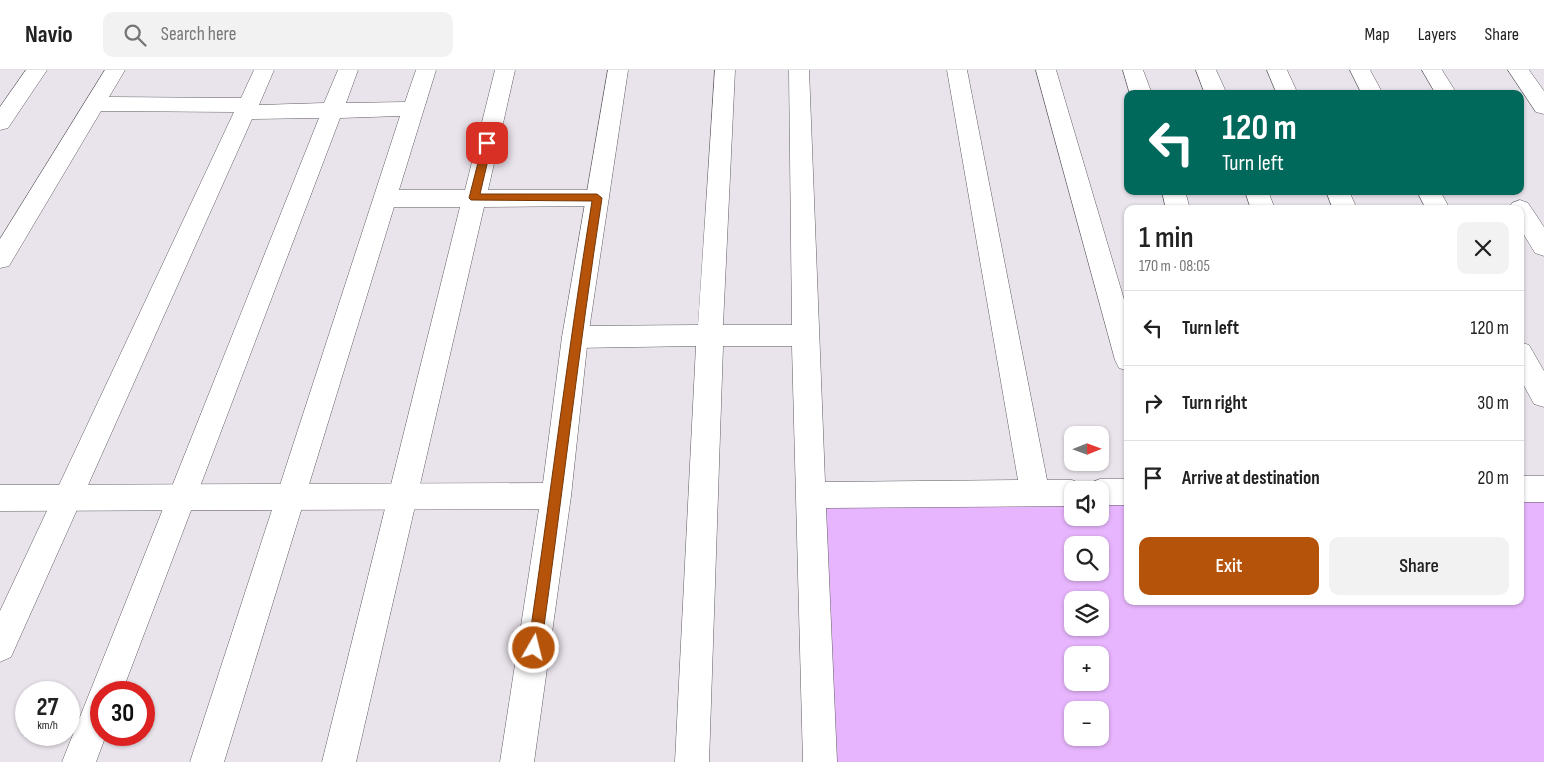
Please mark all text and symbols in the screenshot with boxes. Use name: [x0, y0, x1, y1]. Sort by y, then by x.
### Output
search box: [103, 12, 453, 57]
text: Navio: [25, 20, 73, 49]
icon: search: [121, 21, 149, 49]
text: Search here: [161, 23, 236, 46]
text: Map: [1365, 24, 1390, 45]
text: Layers: [1418, 24, 1457, 45]
text: Share: [1485, 24, 1519, 45]
text: 120 m: [1222, 107, 1297, 150]
icon: left: [1139, 110, 1204, 175]
pin: [466, 122, 508, 164]
icon: arrive: [473, 129, 501, 157]
text: Turn left: [1222, 150, 1284, 177]
text: 1 min: [1139, 220, 1194, 256]
button: close: [1457, 222, 1509, 274]
text: 170 m · 08:05: [1139, 257, 1210, 276]
icon: left: [1139, 314, 1167, 342]
text: Turn left: [1182, 317, 1239, 340]
text: 120 m: [1471, 317, 1509, 340]
icon: right: [1139, 389, 1167, 417]
text: Turn right: [1182, 392, 1247, 415]
text: 30 m: [1477, 392, 1509, 415]
north arrow: [1064, 426, 1109, 471]
map controls: [1064, 426, 1109, 746]
icon: arrive: [1139, 464, 1167, 492]
text: Arrive at destination: [1182, 467, 1320, 490]
text: 20 m: [1477, 467, 1509, 490]
button: sound: [1064, 481, 1109, 526]
button: search: [1064, 536, 1109, 581]
button: Exit: [1139, 537, 1319, 595]
button: Share: [1329, 537, 1509, 595]
button: layers: [1064, 591, 1109, 636]
position arrow: [507, 621, 559, 673]
button: +: [1064, 646, 1109, 691]
speed limit sign: 30: [90, 681, 155, 746]
text: 27: [37, 692, 58, 723]
button: −: [1064, 701, 1109, 746]
text: km/h: [37, 718, 58, 733]

